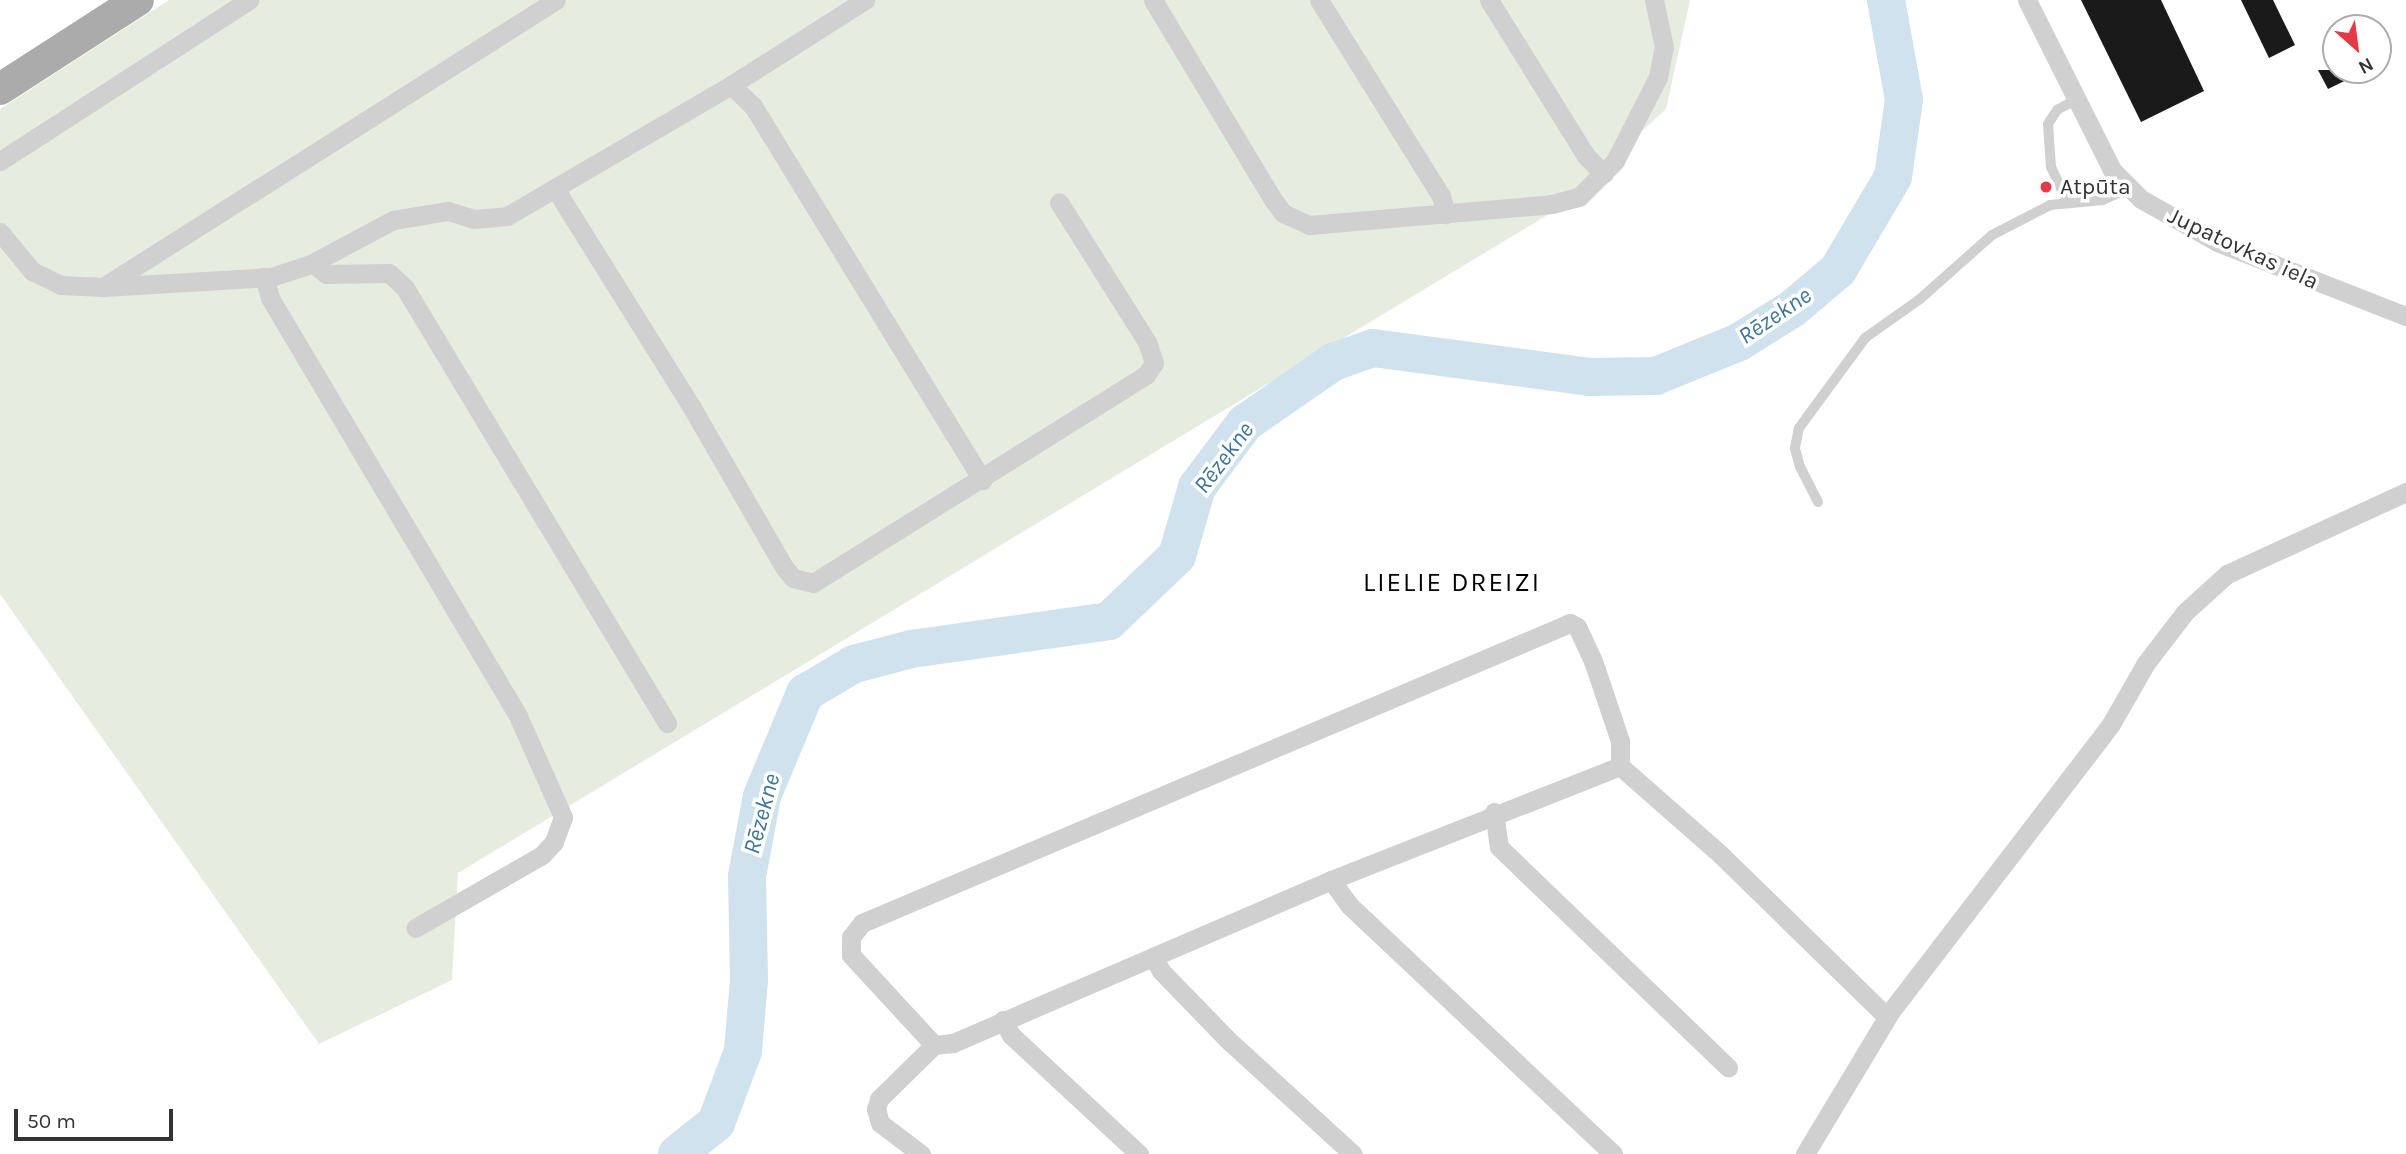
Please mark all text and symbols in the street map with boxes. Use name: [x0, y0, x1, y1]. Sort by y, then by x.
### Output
north arrow: [2322, 14, 2392, 84]
text: N: [2355, 53, 2377, 79]
place label: Atpūta: [2060, 173, 2131, 201]
marker: Atpūta: [2038, 179, 2054, 195]
street label: Jupatovkas iela: [2163, 202, 2323, 296]
water label: Rēzekne: [1733, 281, 1817, 351]
water label: Rēzekne: [1188, 417, 1260, 499]
district label: LIELIE DREIZI: [1365, 567, 1539, 599]
water label: Rēzekne: [737, 771, 787, 857]
scale bar: [18, 1094, 177, 1138]
text: 50 m: [27, 1109, 76, 1133]

